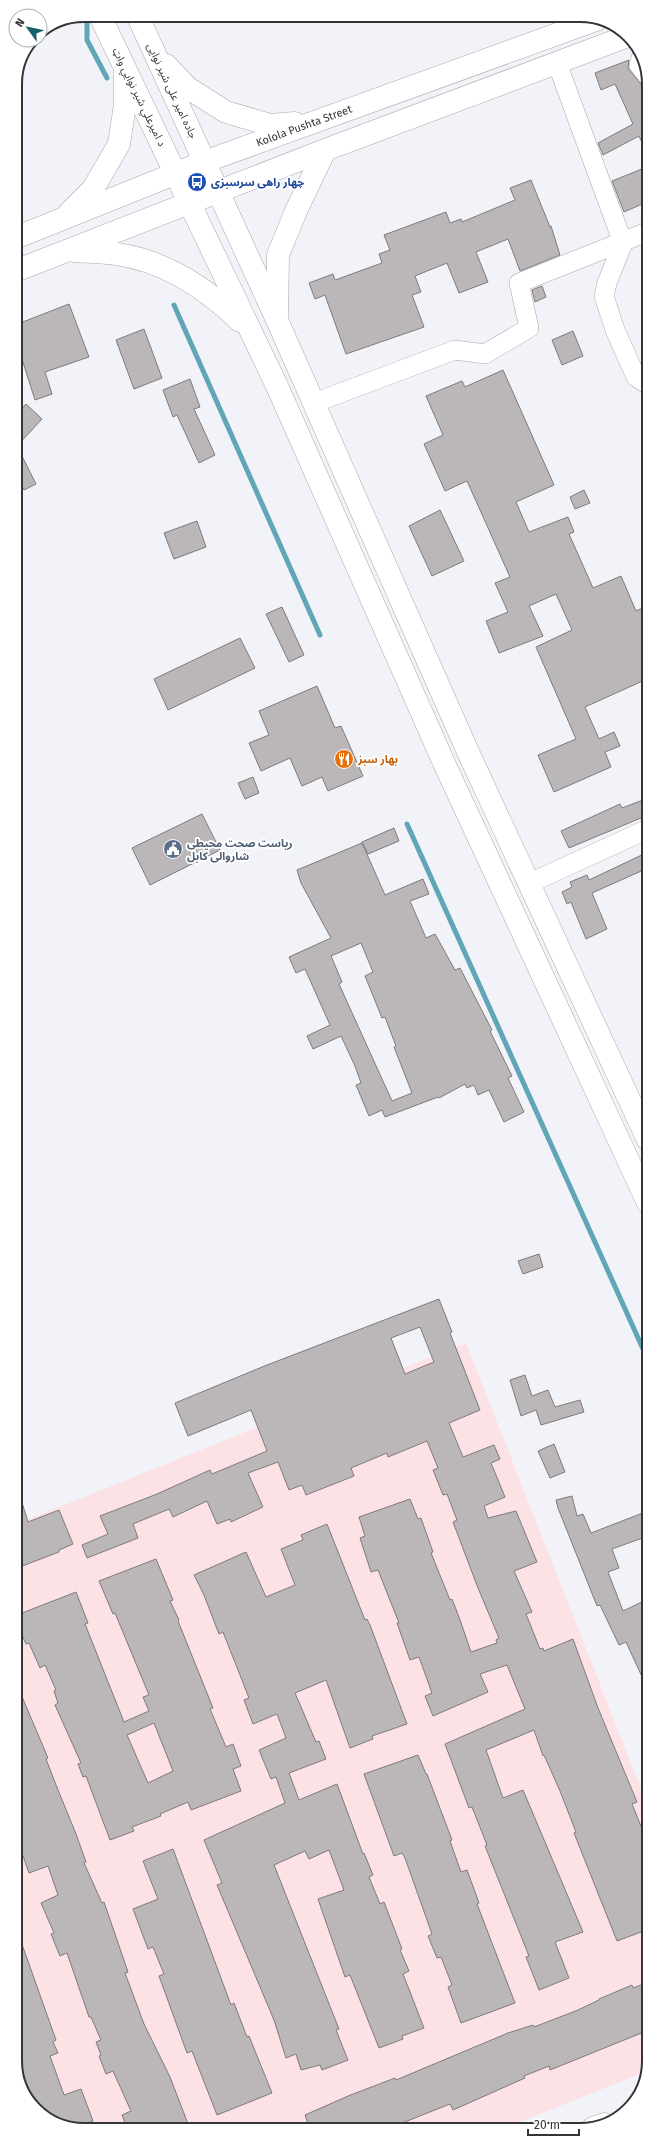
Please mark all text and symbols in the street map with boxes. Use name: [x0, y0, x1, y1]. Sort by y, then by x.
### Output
north arrow: [8, 8, 48, 48]
text: N: [13, 16, 27, 29]
street label: جاده امیر علی شیر نوایی: [144, 41, 200, 141]
street label: د امیرعلي شیر نوايي واټ: [107, 46, 169, 150]
street label: Kolola Pushta Street: [254, 103, 354, 149]
bus stop icon: چهار راهی سرسبزی: [186, 171, 208, 193]
place label: چهار راهی سرسبزی: [211, 176, 304, 189]
restaurant icon: بهار سبز: [333, 748, 355, 770]
place label: بهار سبز: [357, 753, 398, 766]
place label: ریاست صحت محیطی شاروالی کابل: [187, 837, 293, 863]
public building icon: ریاست صحت محیطی شاروالی کابل: [162, 838, 184, 860]
scale bar: [528, 2111, 579, 2137]
text: 20 m: [534, 2118, 560, 2132]

